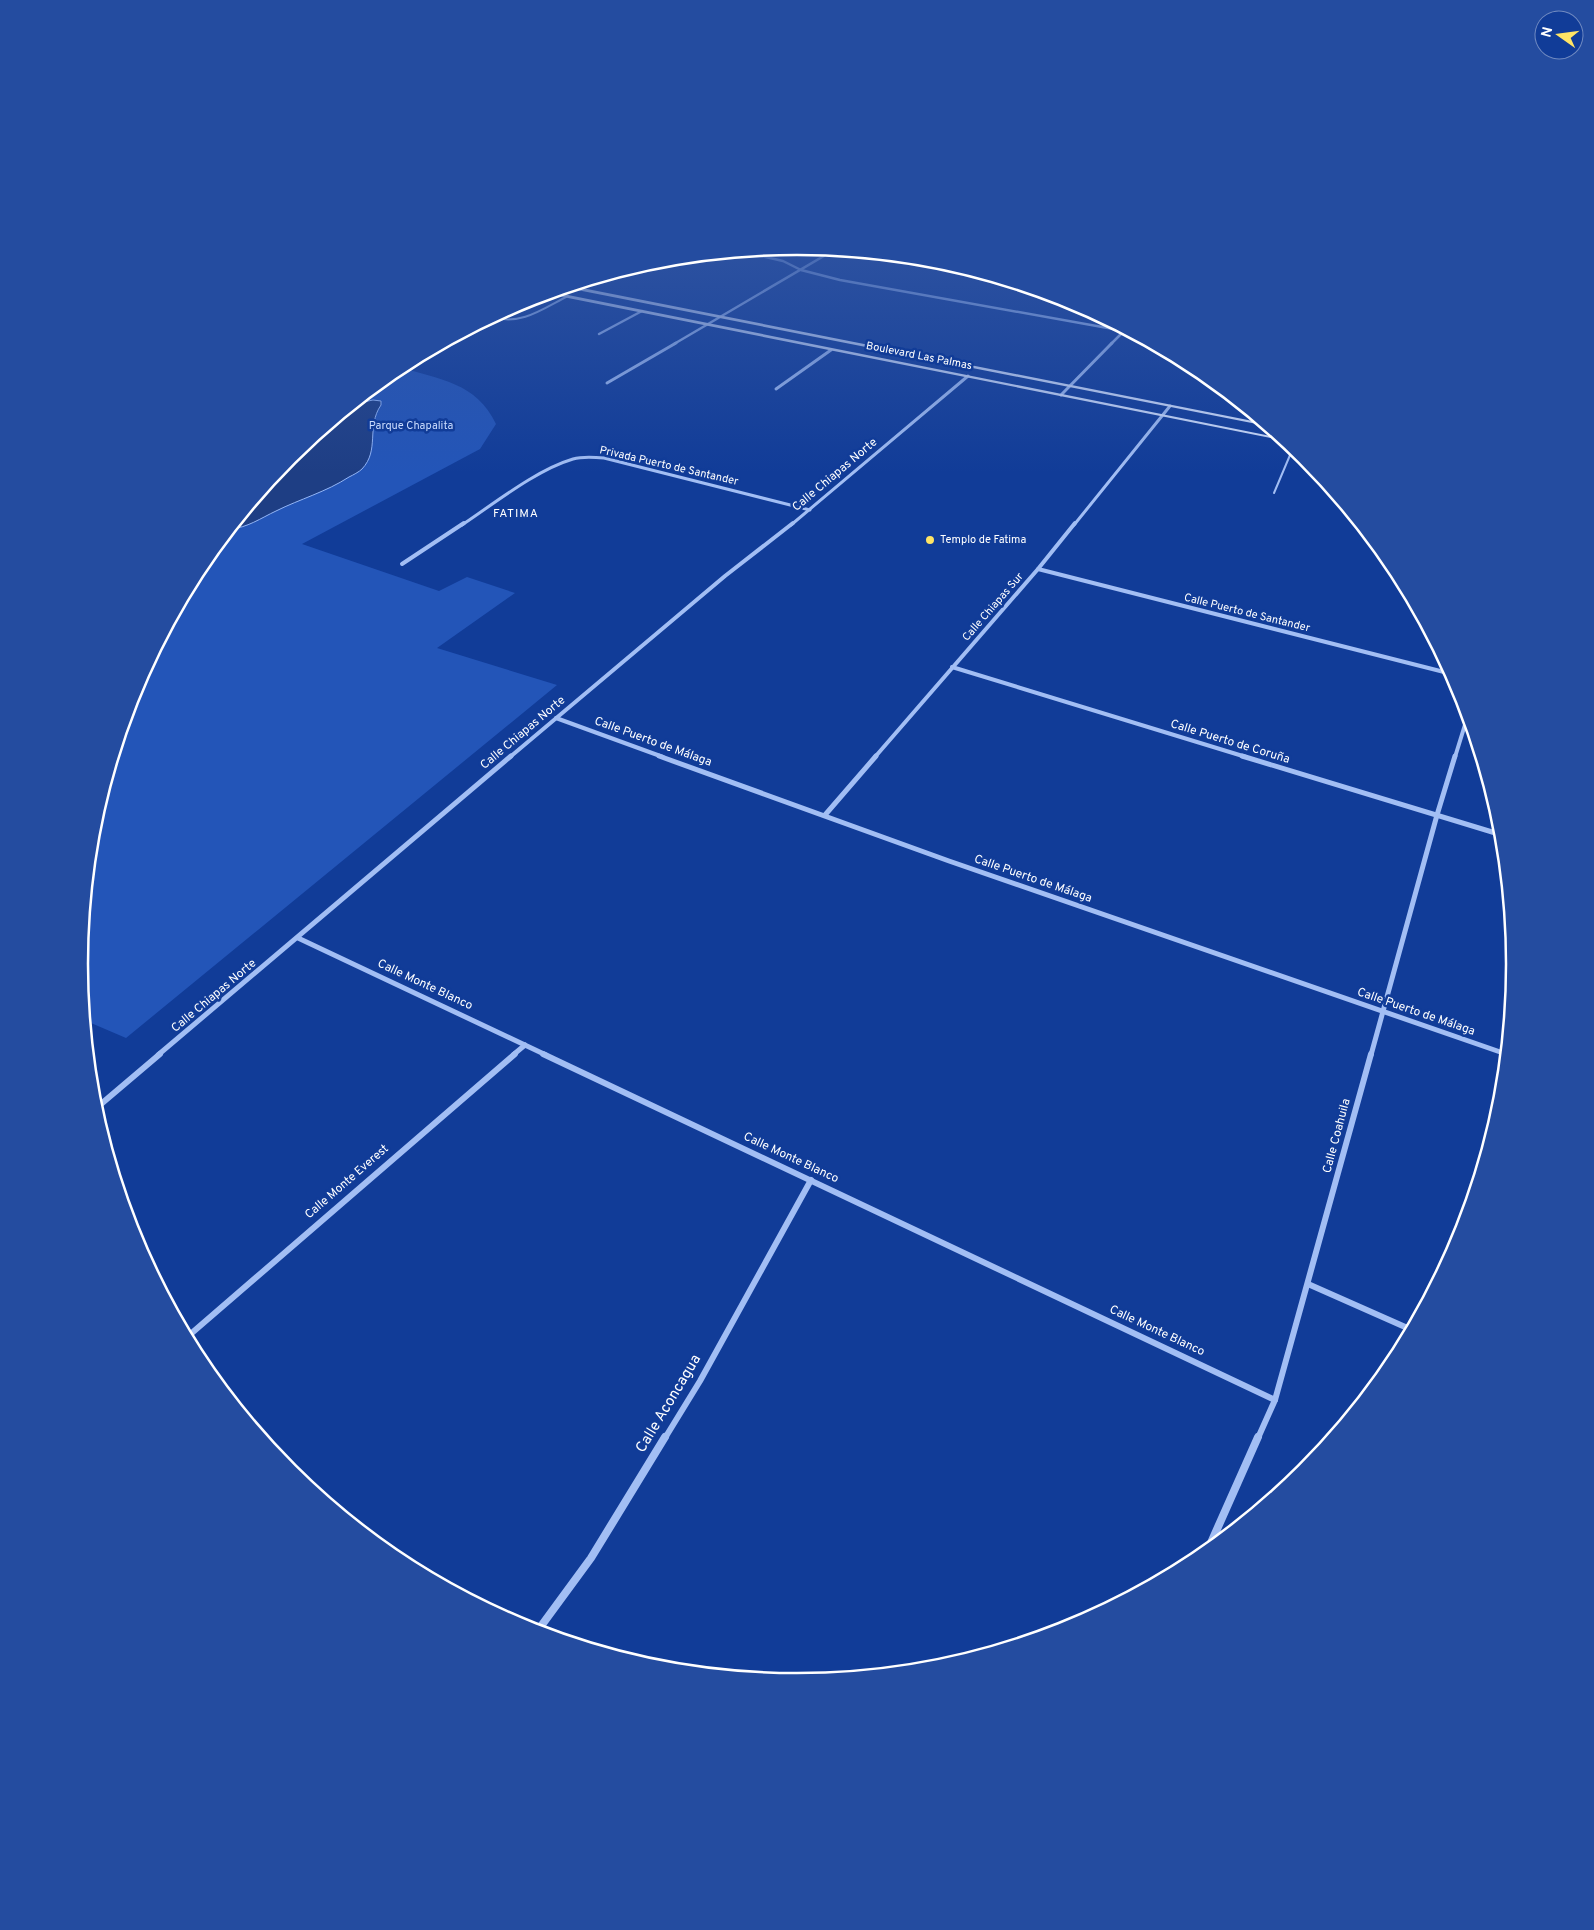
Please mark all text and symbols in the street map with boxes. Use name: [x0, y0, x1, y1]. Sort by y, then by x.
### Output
north arrow: [1534, 10, 1584, 60]
text: N: [1538, 25, 1557, 39]
street label: Boulevard Las Palmas: [865, 339, 973, 373]
park label: Parque Chapalita: [369, 419, 453, 433]
street label: Calle Chiapas Norte: [789, 435, 881, 515]
street label: Privada Puerto de Santander: [598, 443, 740, 489]
district label: FATIMA: [493, 506, 539, 522]
place label: Templo de Fatima: [940, 533, 1026, 547]
marker: Templo de Fatima: [924, 534, 936, 546]
street label: Calle Chiapas Sur: [959, 569, 1027, 644]
street label: Calle Puerto de Santander: [1183, 591, 1312, 636]
street label: Calle Chiapas Norte: [477, 693, 569, 773]
street label: Calle Puerto de Málaga: [592, 713, 714, 771]
street label: Calle Puerto de Coruña: [1168, 716, 1292, 768]
street label: Calle Puerto de Málaga: [972, 851, 1094, 907]
street label: Calle Chiapas Norte: [168, 956, 260, 1036]
street label: Calle Monte Blanco: [375, 956, 476, 1014]
street label: Calle Puerto de Málaga: [1355, 984, 1477, 1040]
street label: Calle Coahuila: [1319, 1097, 1355, 1175]
street label: Calle Monte Blanco: [741, 1129, 842, 1187]
street label: Calle Monte Everest: [302, 1141, 392, 1223]
street label: Calle Monte Blanco: [1107, 1302, 1208, 1360]
street label: Calle Aconcagua: [632, 1351, 706, 1457]

